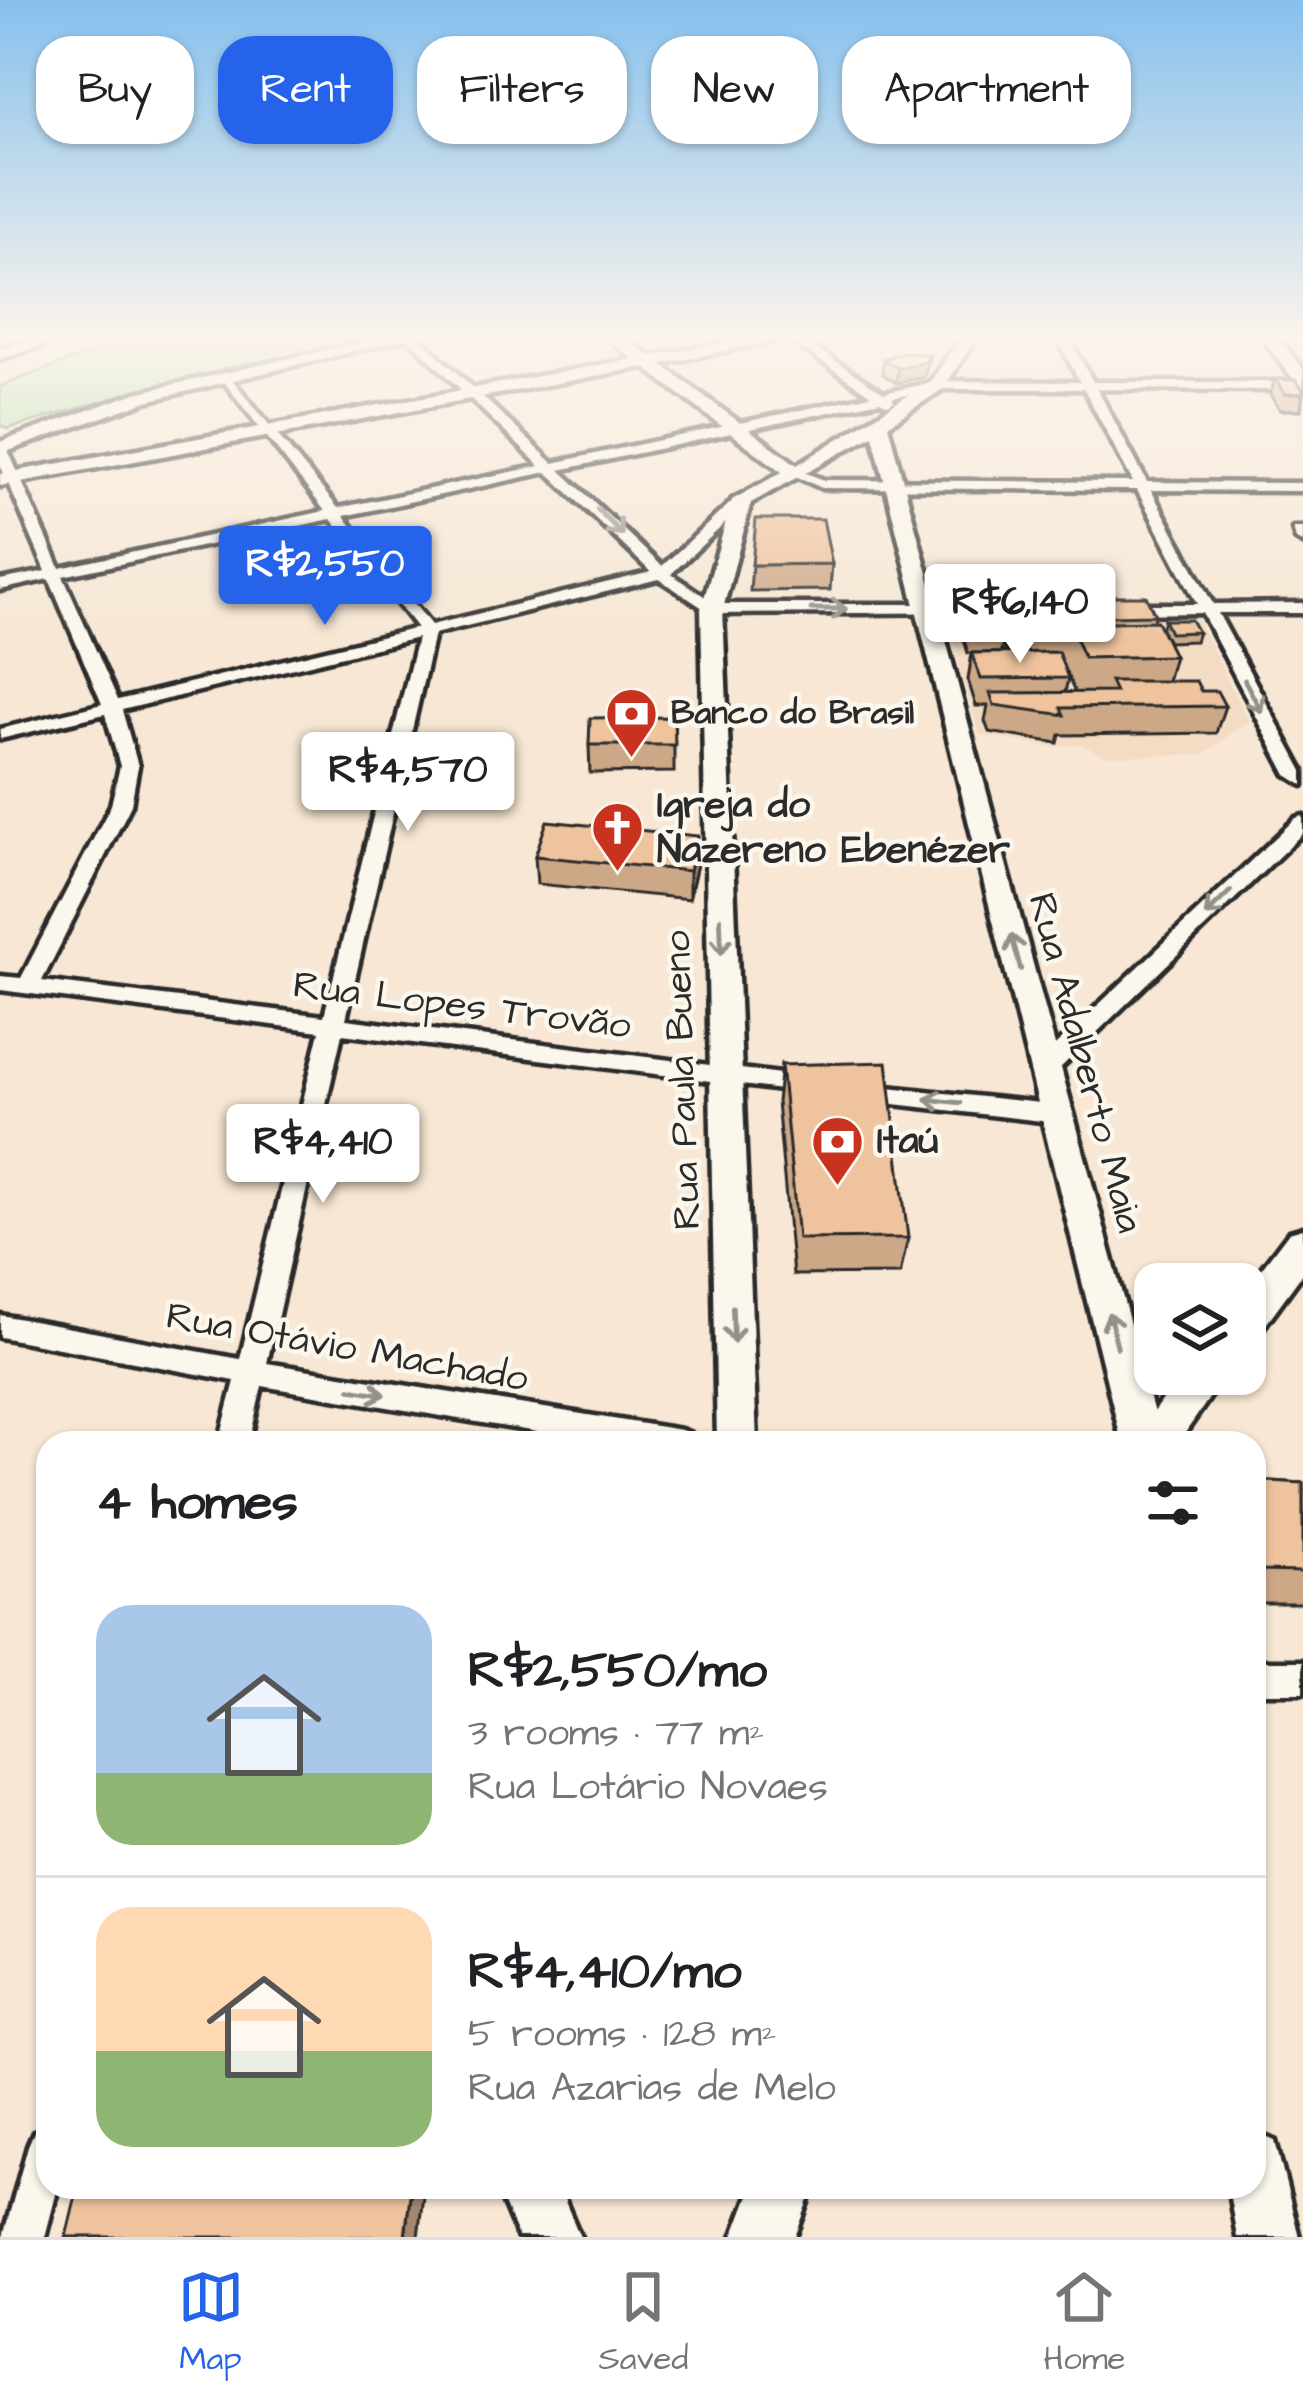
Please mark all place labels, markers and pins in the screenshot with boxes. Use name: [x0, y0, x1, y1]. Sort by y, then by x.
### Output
pin: R$2,550: [214, 526, 436, 628]
pin: R$6,140: [909, 564, 1131, 666]
bank icon: Banco do Brasil: [604, 685, 660, 759]
place label: Banco do Brasil: [671, 690, 914, 736]
pin: R$4,570: [297, 732, 519, 834]
place label: Igreja do Nazereno Ebenézer: [657, 779, 1010, 878]
church icon: Igreja do Nazereno Ebenézer: [590, 800, 646, 874]
pin: R$4,410: [212, 1104, 434, 1206]
bank icon: Itaú: [810, 1114, 866, 1188]
place label: Itaú: [877, 1115, 939, 1169]

